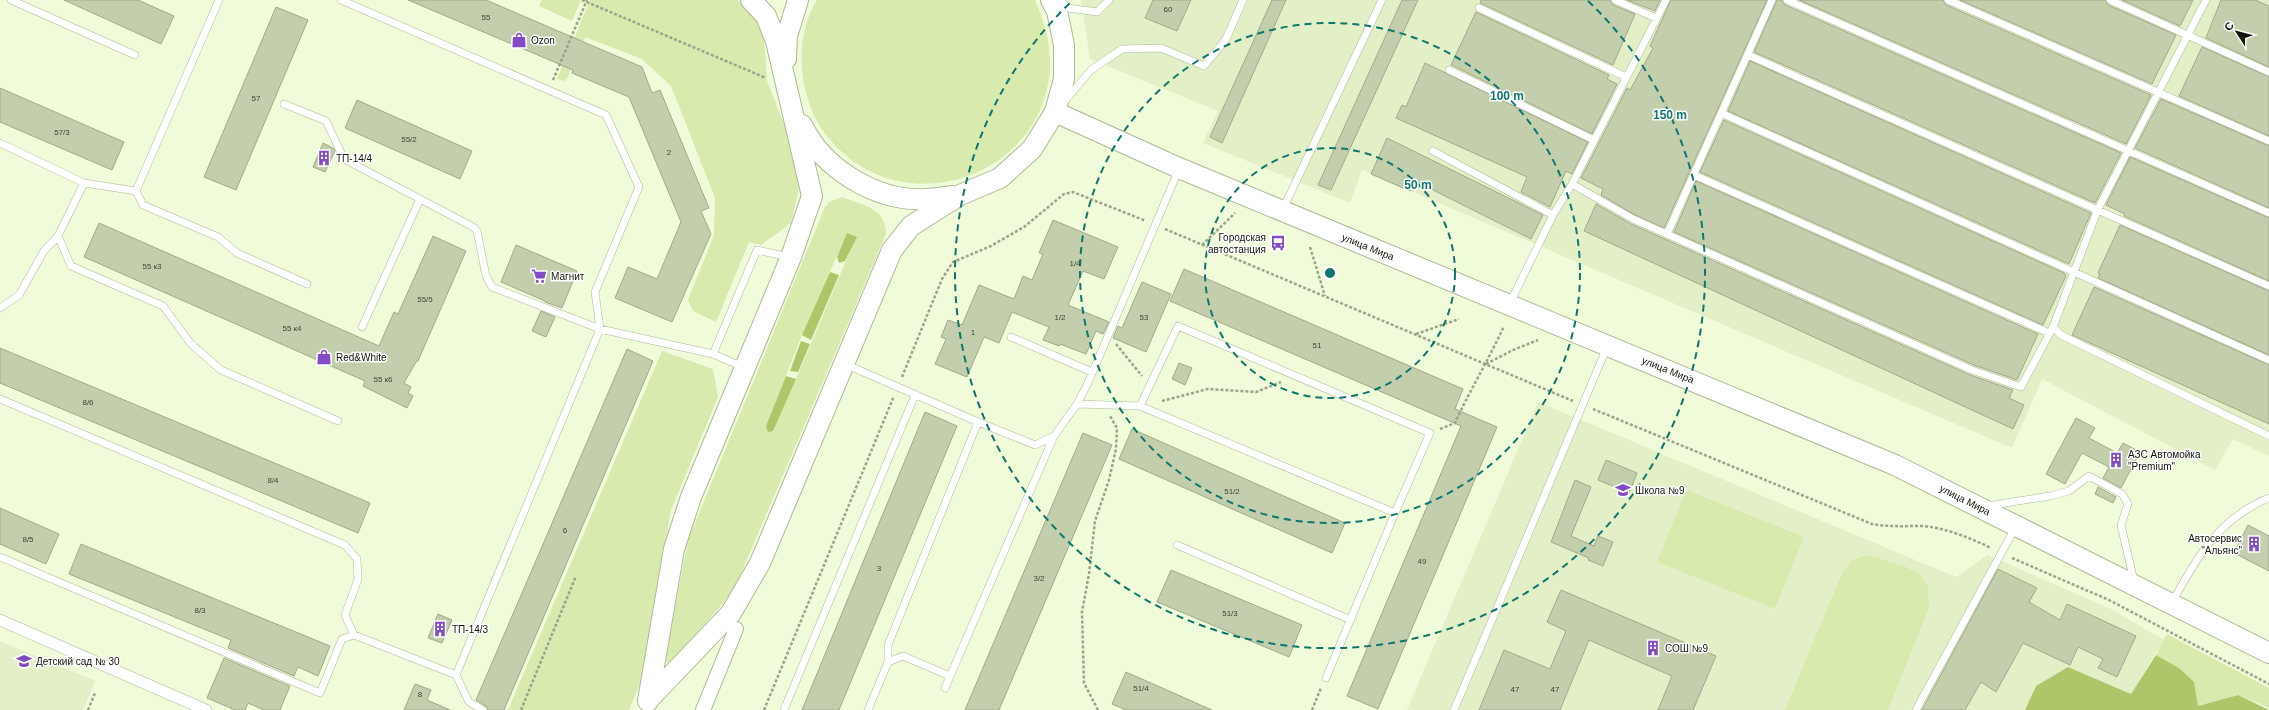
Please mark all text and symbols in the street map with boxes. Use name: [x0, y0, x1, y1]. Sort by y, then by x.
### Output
house number: 60: [1164, 5, 1173, 14]
north arrow: [2217, 12, 2257, 52]
house number: 55: [482, 13, 491, 22]
text: С: [2222, 19, 2236, 33]
shop icon: Ozon: [510, 31, 528, 49]
place label: Ozon: [531, 35, 555, 46]
text: 100 m: [1490, 89, 1524, 103]
house number: 57: [252, 94, 261, 103]
text: 150 m: [1653, 108, 1687, 122]
house number: 57/3: [54, 128, 70, 137]
house number: 55/2: [401, 135, 417, 144]
house number: 2: [667, 148, 672, 157]
building icon: ТП-14/4: [315, 149, 333, 167]
place label: ТП-14/4: [336, 153, 373, 164]
text: 50 m: [1404, 178, 1432, 192]
place label: Городская автостанция: [1208, 232, 1266, 255]
street label: улица Мира: [1340, 232, 1396, 263]
bus stop icon: Городская автостанция: [1269, 234, 1287, 252]
house number: 1/4: [1069, 259, 1081, 268]
house number: 55 к3: [142, 262, 162, 271]
centre of rings: [1323, 266, 1337, 280]
supermarket icon: Магнит: [530, 267, 548, 285]
place label: Магнит: [551, 271, 585, 282]
house number: 55/5: [417, 295, 433, 304]
house number: 1/2: [1054, 313, 1066, 322]
house number: 53: [1140, 313, 1149, 322]
house number: 55 к4: [282, 324, 302, 333]
house number: 1: [971, 328, 976, 337]
house number: 51: [1313, 341, 1322, 350]
shop icon: Red&White: [315, 348, 333, 366]
place label: Red&White: [336, 352, 387, 363]
street label: улица Мира: [1640, 355, 1696, 386]
house number: 55 к6: [373, 375, 393, 384]
house number: 8/6: [82, 398, 94, 407]
place label: АЗС Автомойка "Premium": [2128, 449, 2201, 472]
building icon: АЗС Автомойка "Premium": [2107, 451, 2125, 469]
house number: 8/4: [267, 476, 279, 485]
school or university icon: Школа №9: [1614, 481, 1632, 499]
street label: улица Мира: [1938, 483, 1993, 518]
place label: Школа №9: [1635, 485, 1685, 496]
house number: 51/2: [1224, 487, 1240, 496]
house number: 6: [563, 526, 568, 535]
place label: Автосервис "Альянс": [2188, 533, 2242, 556]
house number: 8/5: [22, 535, 34, 544]
building icon: Автосервис "Альянс": [2245, 535, 2263, 553]
house number: 49: [1418, 557, 1427, 566]
house number: 3: [877, 564, 882, 573]
house number: 3/2: [1033, 574, 1045, 583]
house number: 8/3: [194, 606, 206, 615]
house number: 51/3: [1222, 609, 1238, 618]
building icon: ТП-14/3: [431, 620, 449, 638]
place label: ТП-14/3: [452, 624, 489, 635]
building icon: СОШ №9: [1644, 639, 1662, 657]
place label: СОШ №9: [1665, 643, 1708, 654]
school or university icon: Детский сад № 30: [15, 652, 33, 670]
place label: Детский сад № 30: [36, 656, 120, 667]
house number: 51/4: [1133, 684, 1149, 693]
house number: 47: [1511, 685, 1520, 694]
house number: 47: [1551, 685, 1560, 694]
house number: 8: [418, 690, 423, 699]

